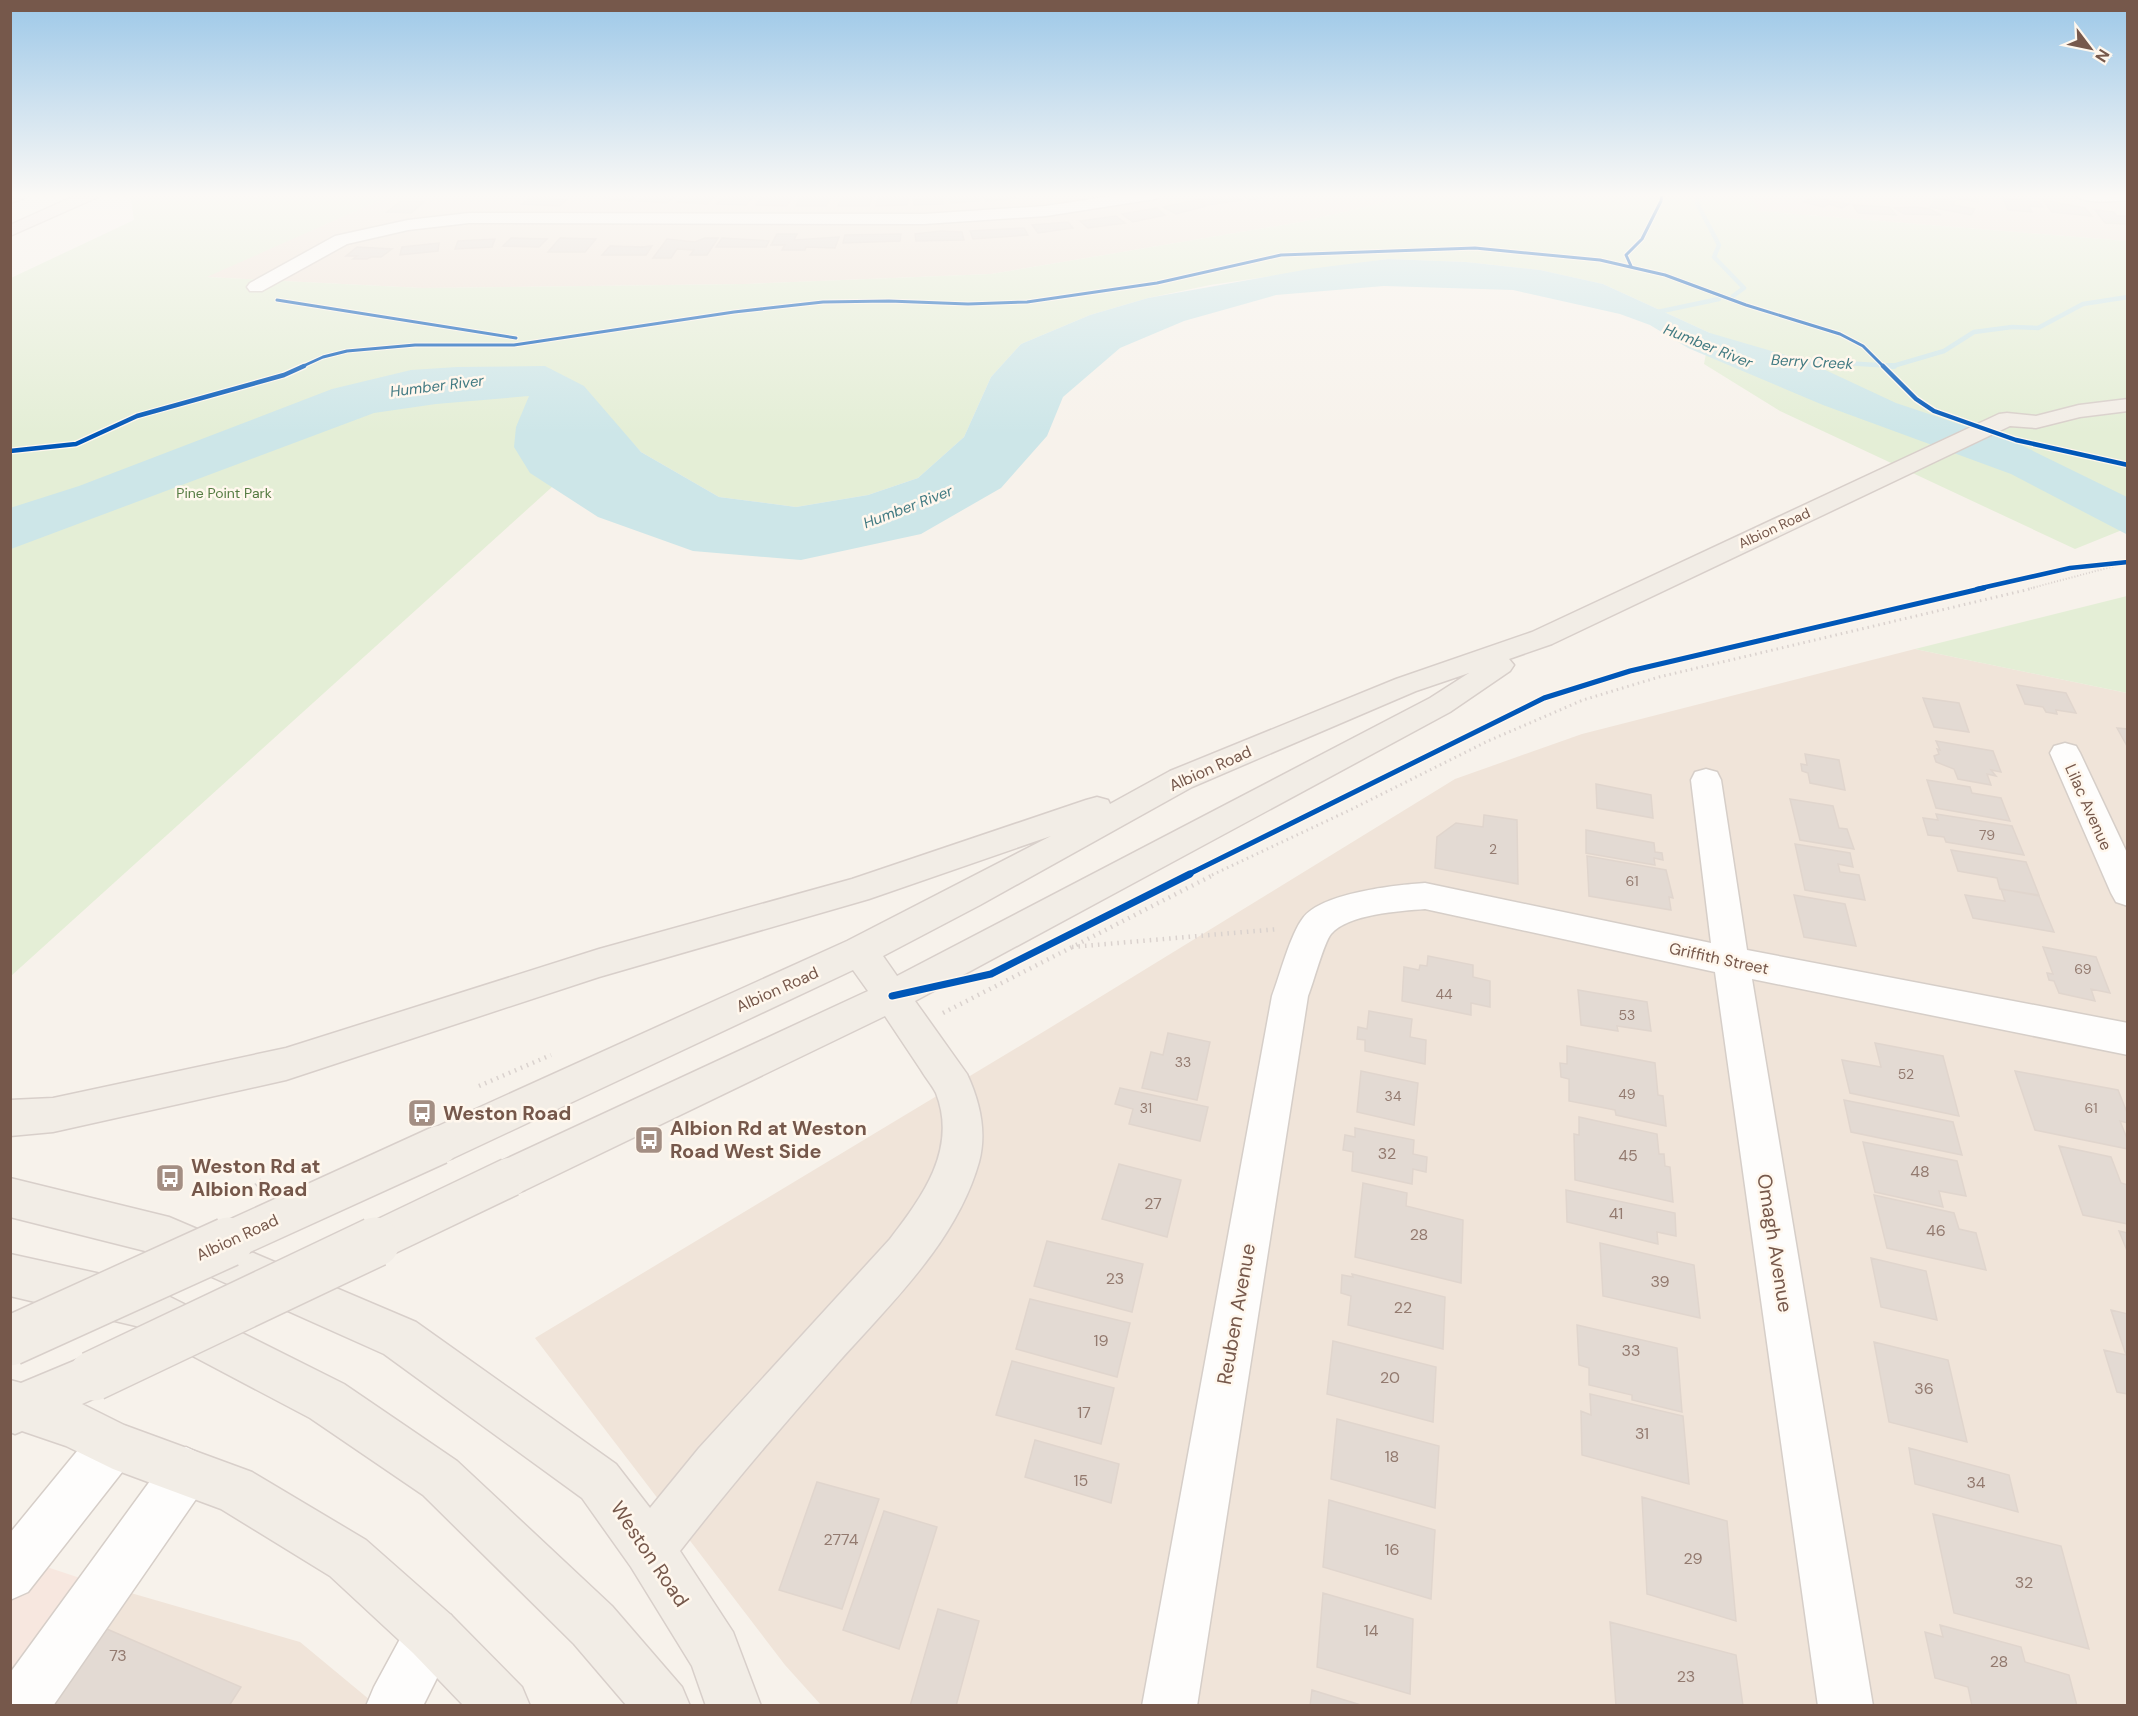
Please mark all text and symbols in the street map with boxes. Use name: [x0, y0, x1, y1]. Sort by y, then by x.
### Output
north arrow: [2060, 18, 2120, 78]
text: N: [2090, 45, 2114, 66]
water label: Humber River: [1661, 319, 1756, 373]
water label: Berry Creek: [1770, 350, 1854, 374]
water label: Humber River: [389, 370, 485, 402]
water label: Humber River: [860, 481, 956, 533]
park label: Pine Point Park: [176, 484, 272, 502]
street label: Albion Road: [1735, 504, 1813, 552]
street label: Albion Road: [1166, 741, 1255, 796]
street label: Lilac Avenue: [2060, 761, 2117, 854]
house number: 79: [1979, 826, 1995, 844]
house number: 2: [1489, 840, 1497, 858]
house number: 61: [1625, 872, 1639, 890]
street label: Griffith Street: [1667, 938, 1771, 979]
house number: 69: [2074, 960, 2092, 978]
street label: Albion Road: [733, 962, 822, 1017]
house number: 44: [1436, 985, 1453, 1003]
house number: 53: [1619, 1006, 1635, 1024]
house number: 33: [1175, 1053, 1191, 1071]
house number: 52: [1898, 1065, 1914, 1083]
house number: 49: [1618, 1085, 1636, 1103]
house number: 34: [1385, 1087, 1402, 1105]
bus stop icon: Weston Road: [406, 1097, 438, 1129]
house number: 31: [1140, 1099, 1152, 1117]
house number: 61: [2084, 1099, 2098, 1117]
place label: Weston Road: [443, 1100, 571, 1126]
place label: Albion Rd at Weston Road West Side: [670, 1115, 867, 1164]
bus stop icon: Albion Rd at Weston Road West Side: [633, 1124, 665, 1156]
house number: 32: [1378, 1143, 1396, 1164]
house number: 45: [1618, 1145, 1638, 1166]
place label: Weston Rd at Albion Road: [191, 1153, 320, 1202]
house number: 48: [1910, 1161, 1930, 1182]
bus stop icon: Weston Rd at Albion Road: [154, 1162, 186, 1194]
street label: Omagh Avenue: [1751, 1172, 1799, 1314]
house number: 27: [1144, 1193, 1162, 1214]
house number: 41: [1609, 1203, 1623, 1224]
street label: Albion Road: [193, 1209, 282, 1266]
house number: 46: [1926, 1220, 1946, 1241]
house number: 28: [1410, 1224, 1428, 1245]
street label: Reuben Avenue: [1211, 1241, 1261, 1387]
house number: 23: [1106, 1268, 1124, 1289]
house number: 39: [1650, 1271, 1670, 1292]
house number: 22: [1394, 1297, 1412, 1318]
house number: 19: [1093, 1330, 1109, 1351]
house number: 33: [1622, 1340, 1640, 1361]
house number: 20: [1380, 1367, 1400, 1388]
house number: 36: [1914, 1378, 1934, 1399]
house number: 17: [1077, 1402, 1091, 1423]
house number: 31: [1635, 1423, 1649, 1444]
house number: 18: [1385, 1446, 1399, 1467]
house number: 15: [1074, 1470, 1088, 1491]
house number: 34: [1966, 1472, 1986, 1493]
street label: Weston Road: [605, 1496, 695, 1612]
house number: 2774: [824, 1529, 859, 1550]
house number: 16: [1384, 1539, 1400, 1560]
house number: 29: [1683, 1548, 1703, 1569]
house number: 32: [2015, 1572, 2033, 1593]
house number: 14: [1364, 1620, 1379, 1641]
house number: 73: [109, 1645, 127, 1666]
house number: 28: [1990, 1651, 2008, 1672]
house number: 23: [1677, 1666, 1695, 1687]

